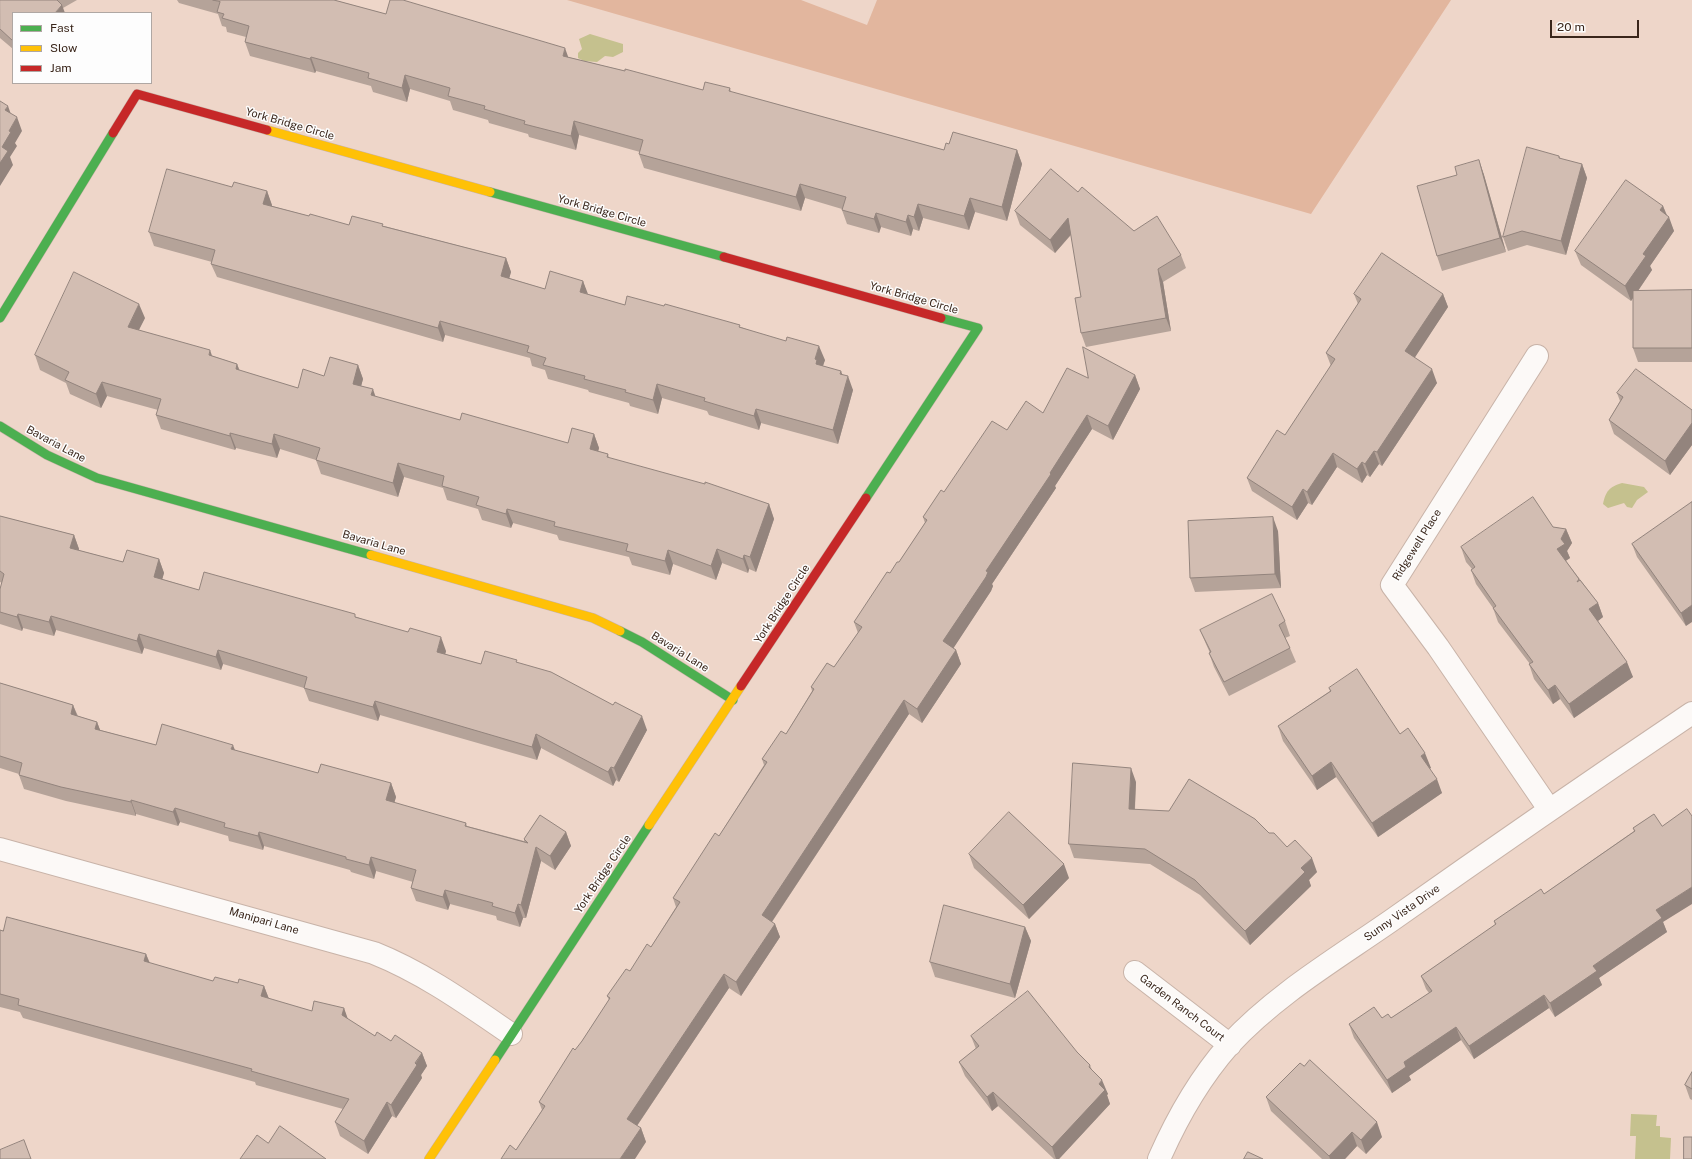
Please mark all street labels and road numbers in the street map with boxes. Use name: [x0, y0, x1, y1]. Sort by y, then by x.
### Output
street label: York Bridge Circle: [244, 105, 336, 143]
street label: York Bridge Circle: [556, 192, 648, 230]
street label: York Bridge Circle: [868, 279, 960, 317]
street label: Bavaria Lane: [24, 423, 88, 465]
street label: Ridgewell Place: [1390, 507, 1444, 583]
street label: Bavaria Lane: [341, 528, 407, 558]
street label: York Bridge Circle: [752, 562, 812, 646]
street label: Bavaria Lane: [649, 629, 711, 675]
street label: York Bridge Circle: [572, 832, 634, 916]
street label: Sunny Vista Drive: [1361, 882, 1443, 944]
street label: Manipari Lane: [228, 905, 300, 937]
street label: Garden Ranch Court: [1137, 972, 1227, 1044]

